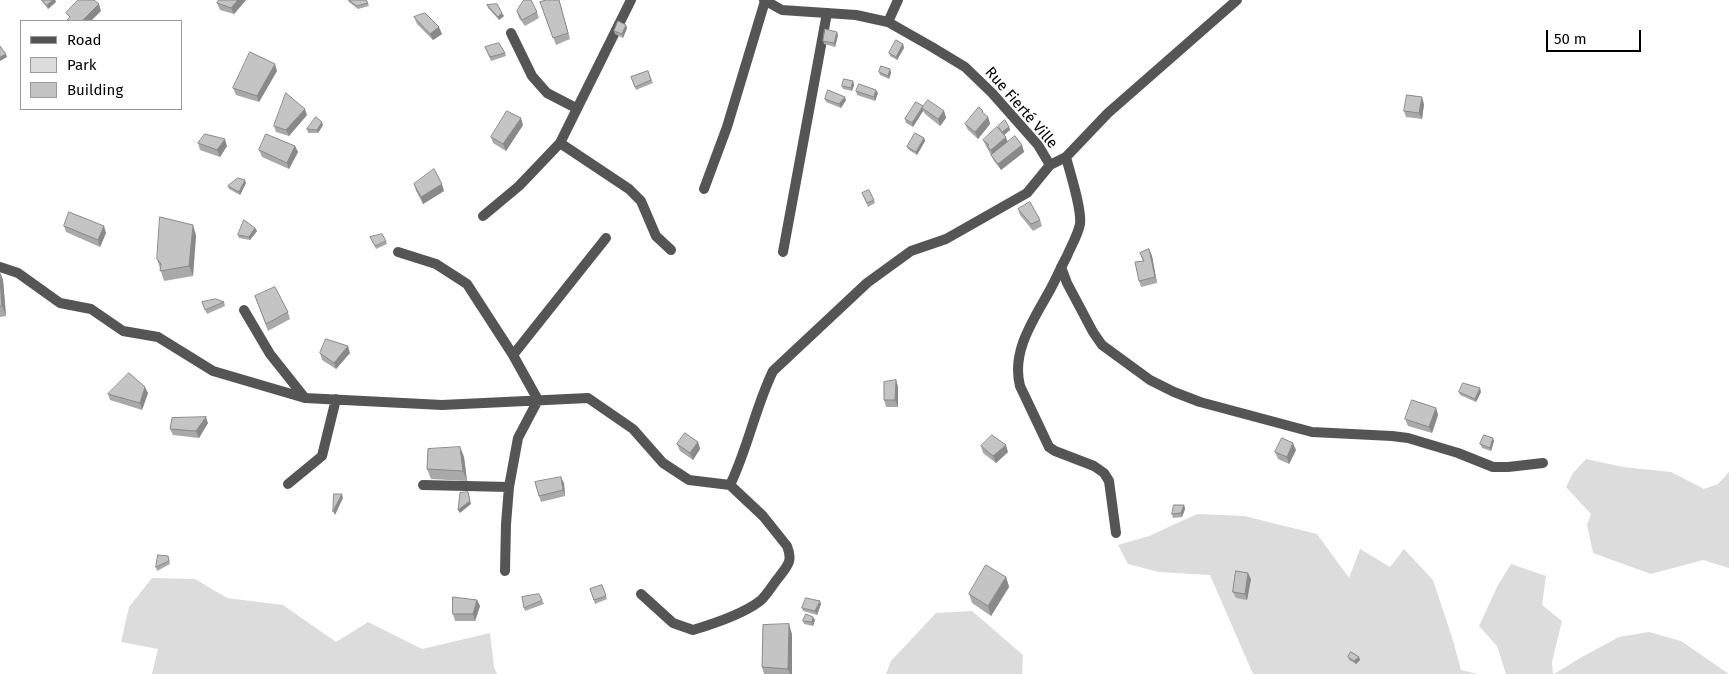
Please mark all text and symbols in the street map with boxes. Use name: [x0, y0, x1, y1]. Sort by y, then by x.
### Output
legend: [20, 20, 182, 110]
scale bar: [1549, 20, 1644, 52]
text: 50 m: [1554, 30, 1587, 48]
text: Road: [67, 31, 102, 49]
text: Park: [67, 56, 97, 74]
street label: Rue Fierté Ville: [981, 64, 1061, 152]
text: Building: [67, 81, 123, 99]

